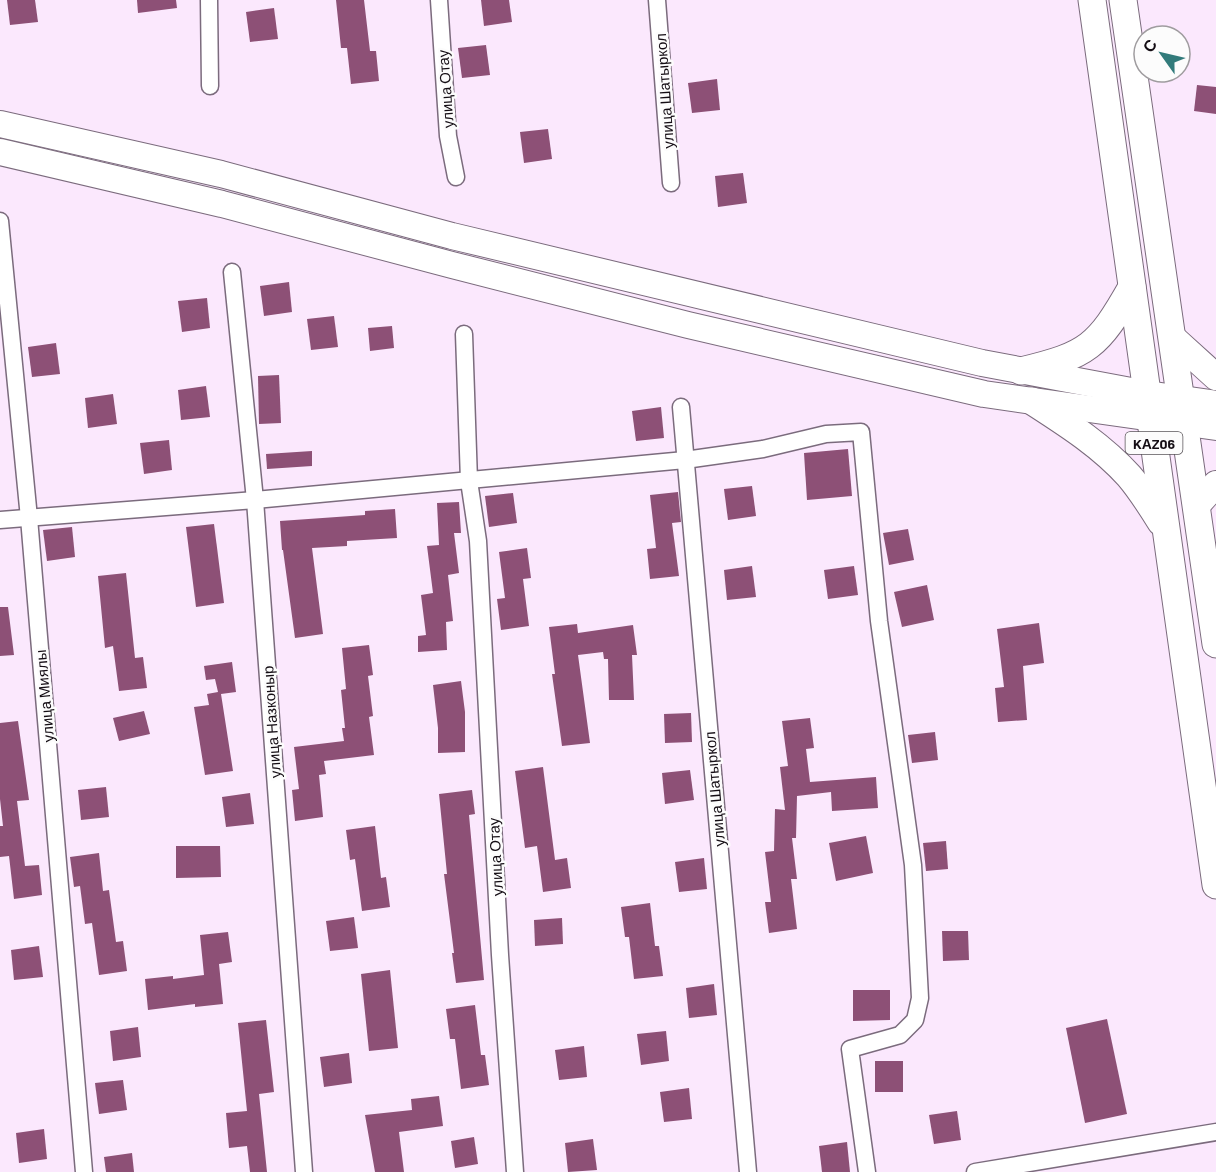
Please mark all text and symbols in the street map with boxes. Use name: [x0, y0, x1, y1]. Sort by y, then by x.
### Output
north arrow: [1132, 24, 1192, 84]
street label: улица Шатыркол: [651, 33, 677, 149]
text: С: [1138, 35, 1161, 55]
street label: улица Отау: [433, 49, 457, 129]
road number: KАZ06: [1126, 432, 1182, 454]
street label: улица Миялы: [31, 649, 57, 743]
street label: улица Назконыр: [258, 665, 284, 779]
street label: улица Шатыркол: [700, 731, 728, 847]
street label: улица Отау: [484, 817, 506, 897]

